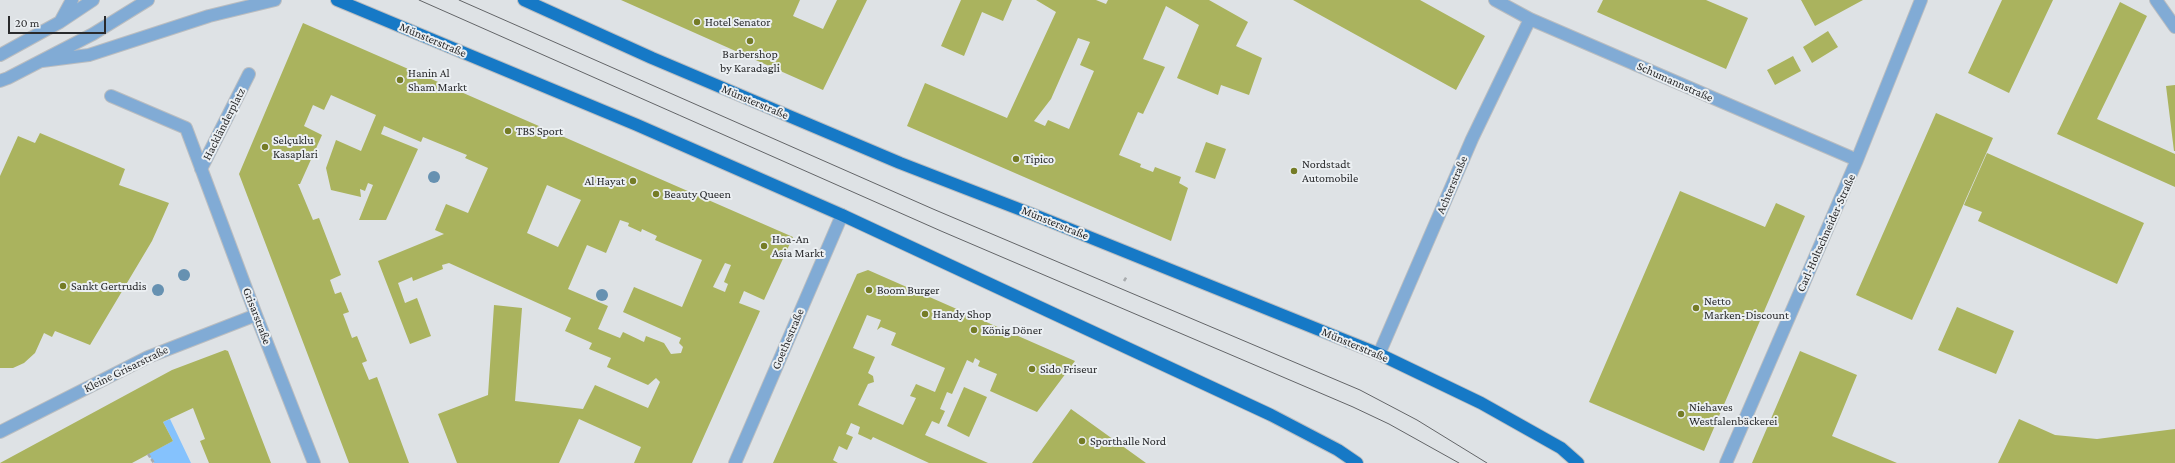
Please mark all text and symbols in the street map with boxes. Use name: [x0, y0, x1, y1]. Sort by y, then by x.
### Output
scale bar: [10, 8, 108, 34]
place label: Hotel Senator: [705, 15, 770, 29]
text: 20 m: [15, 16, 39, 30]
marker: Hotel Senator: [692, 17, 702, 27]
street label: Münsterstraße: [397, 19, 469, 61]
marker: Barbershop by Karadagli: [745, 36, 755, 46]
place label: Barbershop by Karadagli: [720, 47, 780, 75]
street label: Schumannstraße: [1635, 59, 1715, 105]
place label: Hanin Al Sham Markt: [408, 66, 467, 94]
marker: Hanin Al Sham Markt: [395, 75, 405, 85]
street label: Münsterstraße: [719, 81, 791, 123]
street label: Hackländerplatz: [200, 85, 248, 163]
place label: TBS Sport: [516, 124, 563, 138]
marker: TBS Sport: [503, 126, 513, 136]
place label: Selçuklu Kasaplari: [273, 133, 318, 161]
marker: Selçuklu Kasaplari: [260, 142, 270, 152]
place label: Tipico: [1024, 152, 1054, 166]
marker: Tipico: [1011, 154, 1021, 164]
street label: Achterstraße: [1433, 154, 1471, 216]
place label: Nordstadt Automobile: [1302, 157, 1358, 185]
marker: Nordstadt Automobile: [1289, 166, 1299, 176]
street label: Carl-Holtschneider-Straße: [1794, 172, 1858, 294]
place label: Al Hayat: [584, 174, 625, 188]
marker: Al Hayat: [628, 176, 638, 186]
place label: Beauty Queen: [664, 187, 731, 201]
marker: Beauty Queen: [651, 189, 661, 199]
street label: Münsterstraße: [1019, 203, 1091, 243]
place label: Hoa-An Asia Markt: [772, 232, 824, 260]
marker: Hoa-An Asia Markt: [759, 241, 769, 251]
place label: Sankt Gertrudis: [71, 279, 146, 293]
marker: Sankt Gertrudis: [58, 281, 68, 291]
place label: Boom Burger: [877, 283, 940, 297]
marker: Boom Burger: [864, 285, 874, 295]
street label: Grisarstraße: [240, 286, 274, 346]
place label: Netto Marken-Discount: [1704, 294, 1789, 322]
marker: Netto Marken-Discount: [1691, 303, 1701, 313]
street label: Goethestraße: [769, 306, 807, 372]
place label: Handy Shop: [933, 307, 991, 321]
marker: Handy Shop: [920, 309, 930, 319]
place label: König Döner: [982, 323, 1042, 337]
street label: Münsterstraße: [1319, 324, 1391, 366]
marker: König Döner: [969, 325, 979, 335]
street label: Kleine Grisarstraße: [81, 342, 171, 396]
place label: Sido Friseur: [1040, 362, 1097, 376]
marker: Sido Friseur: [1027, 364, 1037, 374]
place label: Niehaves Westfalenbäckerei: [1689, 400, 1777, 428]
marker: Niehaves Westfalenbäckerei: [1676, 409, 1686, 419]
place label: Sporthalle Nord: [1090, 434, 1166, 448]
marker: Sporthalle Nord: [1077, 436, 1087, 446]

